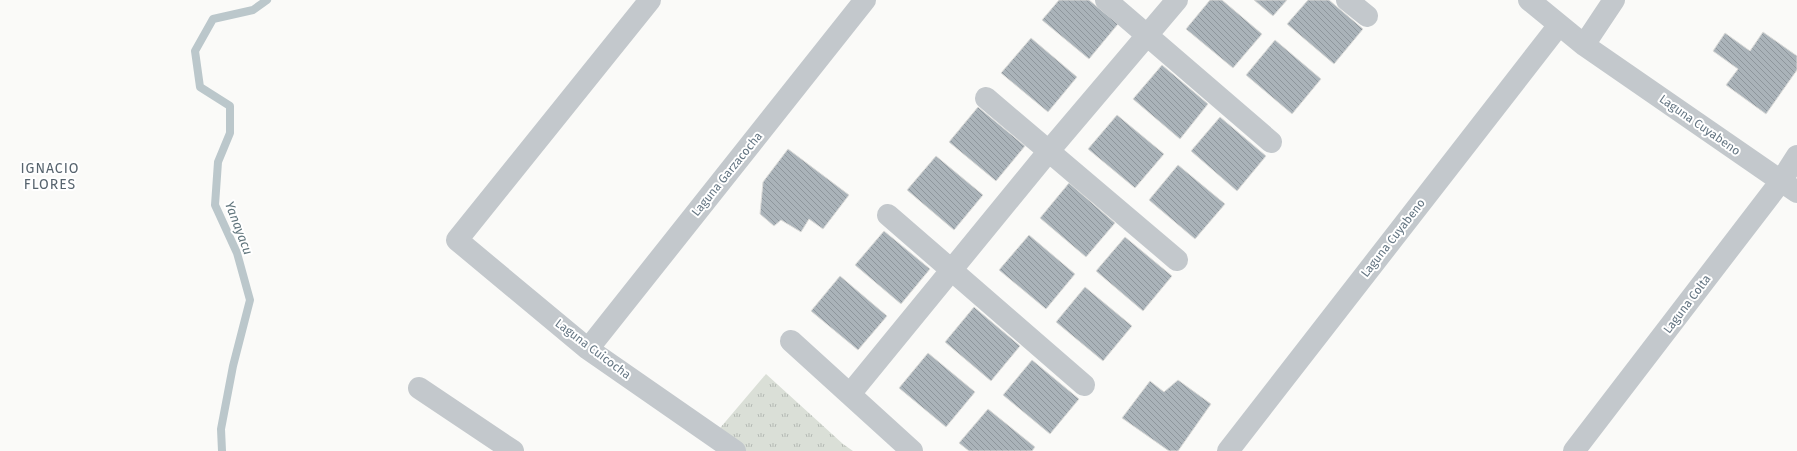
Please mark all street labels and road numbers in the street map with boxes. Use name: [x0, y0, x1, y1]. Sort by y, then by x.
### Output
street label: Laguna Cuyabeno: [1657, 92, 1743, 158]
street label: Laguna Garzacocha: [689, 129, 765, 219]
street label: Laguna Cuyabeno: [1358, 196, 1428, 280]
street label: Laguna Colta: [1660, 272, 1714, 336]
street label: Laguna Cuicocha: [553, 316, 633, 382]

